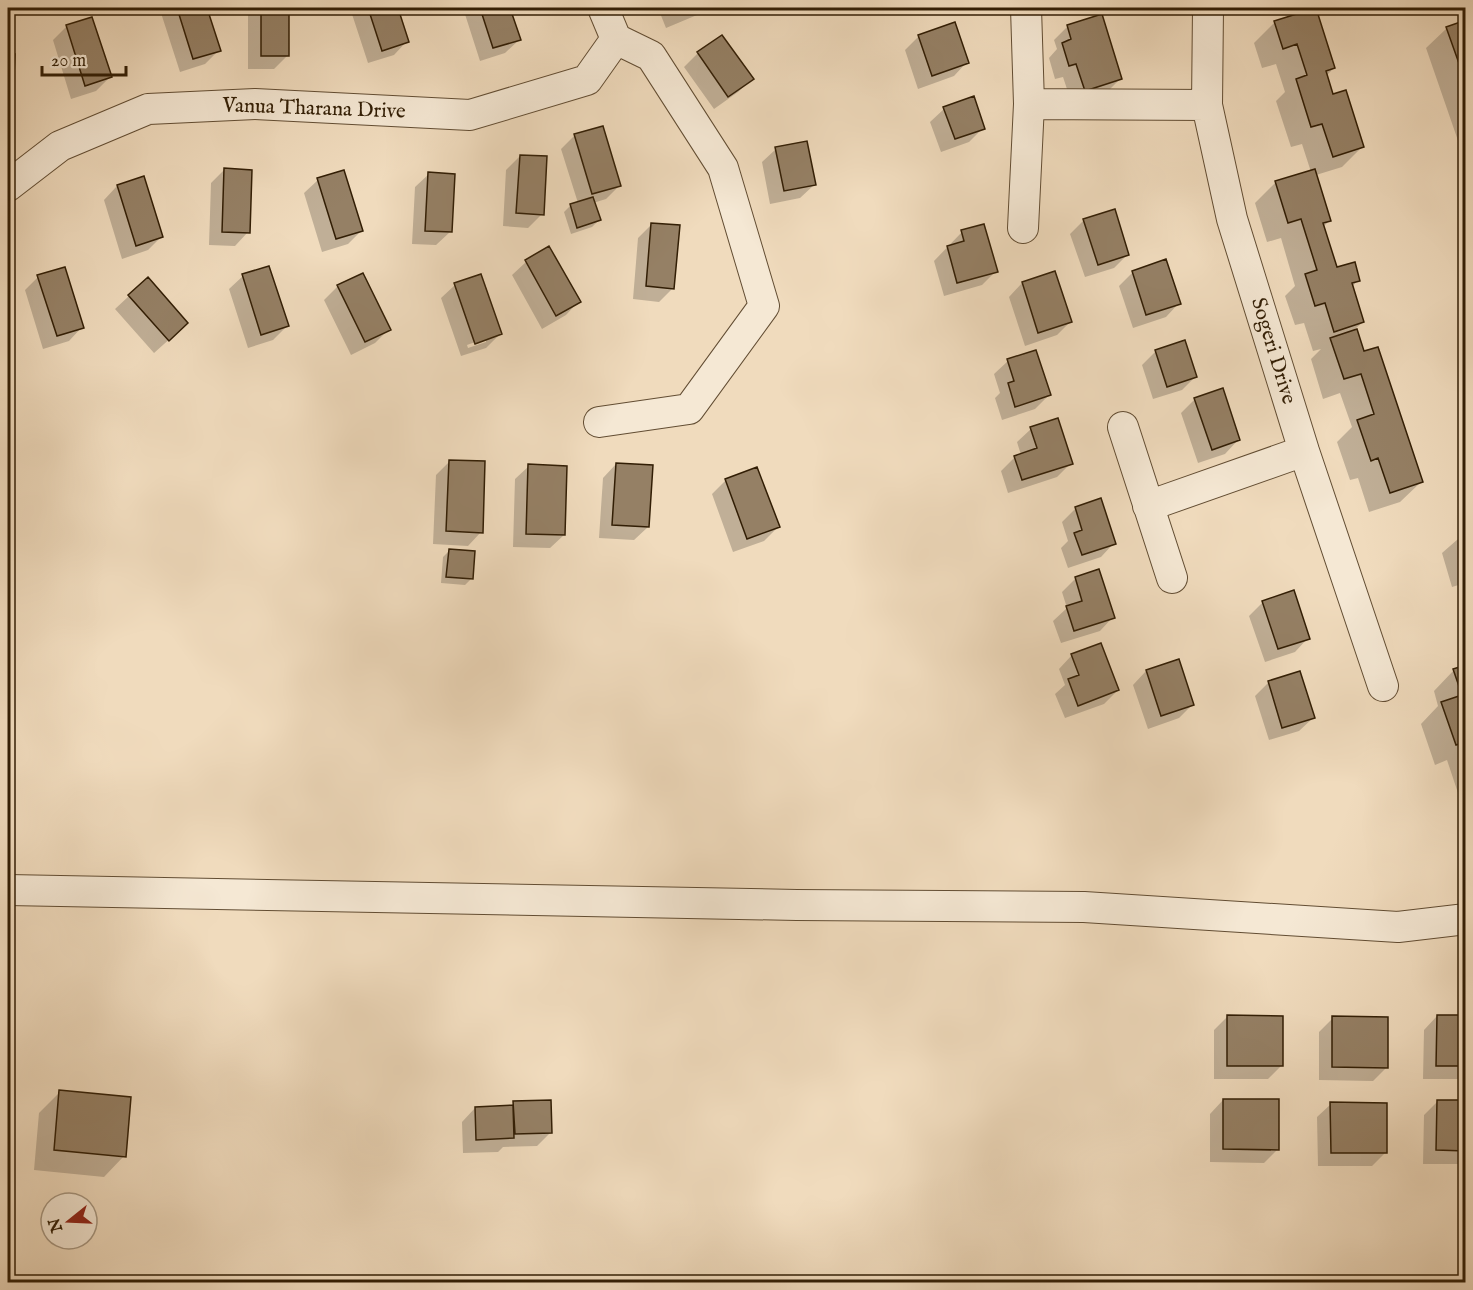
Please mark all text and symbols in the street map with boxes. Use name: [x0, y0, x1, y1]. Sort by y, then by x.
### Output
scale bar: [42, 39, 126, 77]
text: 20 m: [51, 50, 86, 73]
street label: Vanua Tharana Drive: [221, 92, 406, 126]
street label: Sogeri Drive: [1244, 294, 1302, 408]
north arrow: [39, 1191, 99, 1251]
text: N: [45, 1215, 69, 1236]

